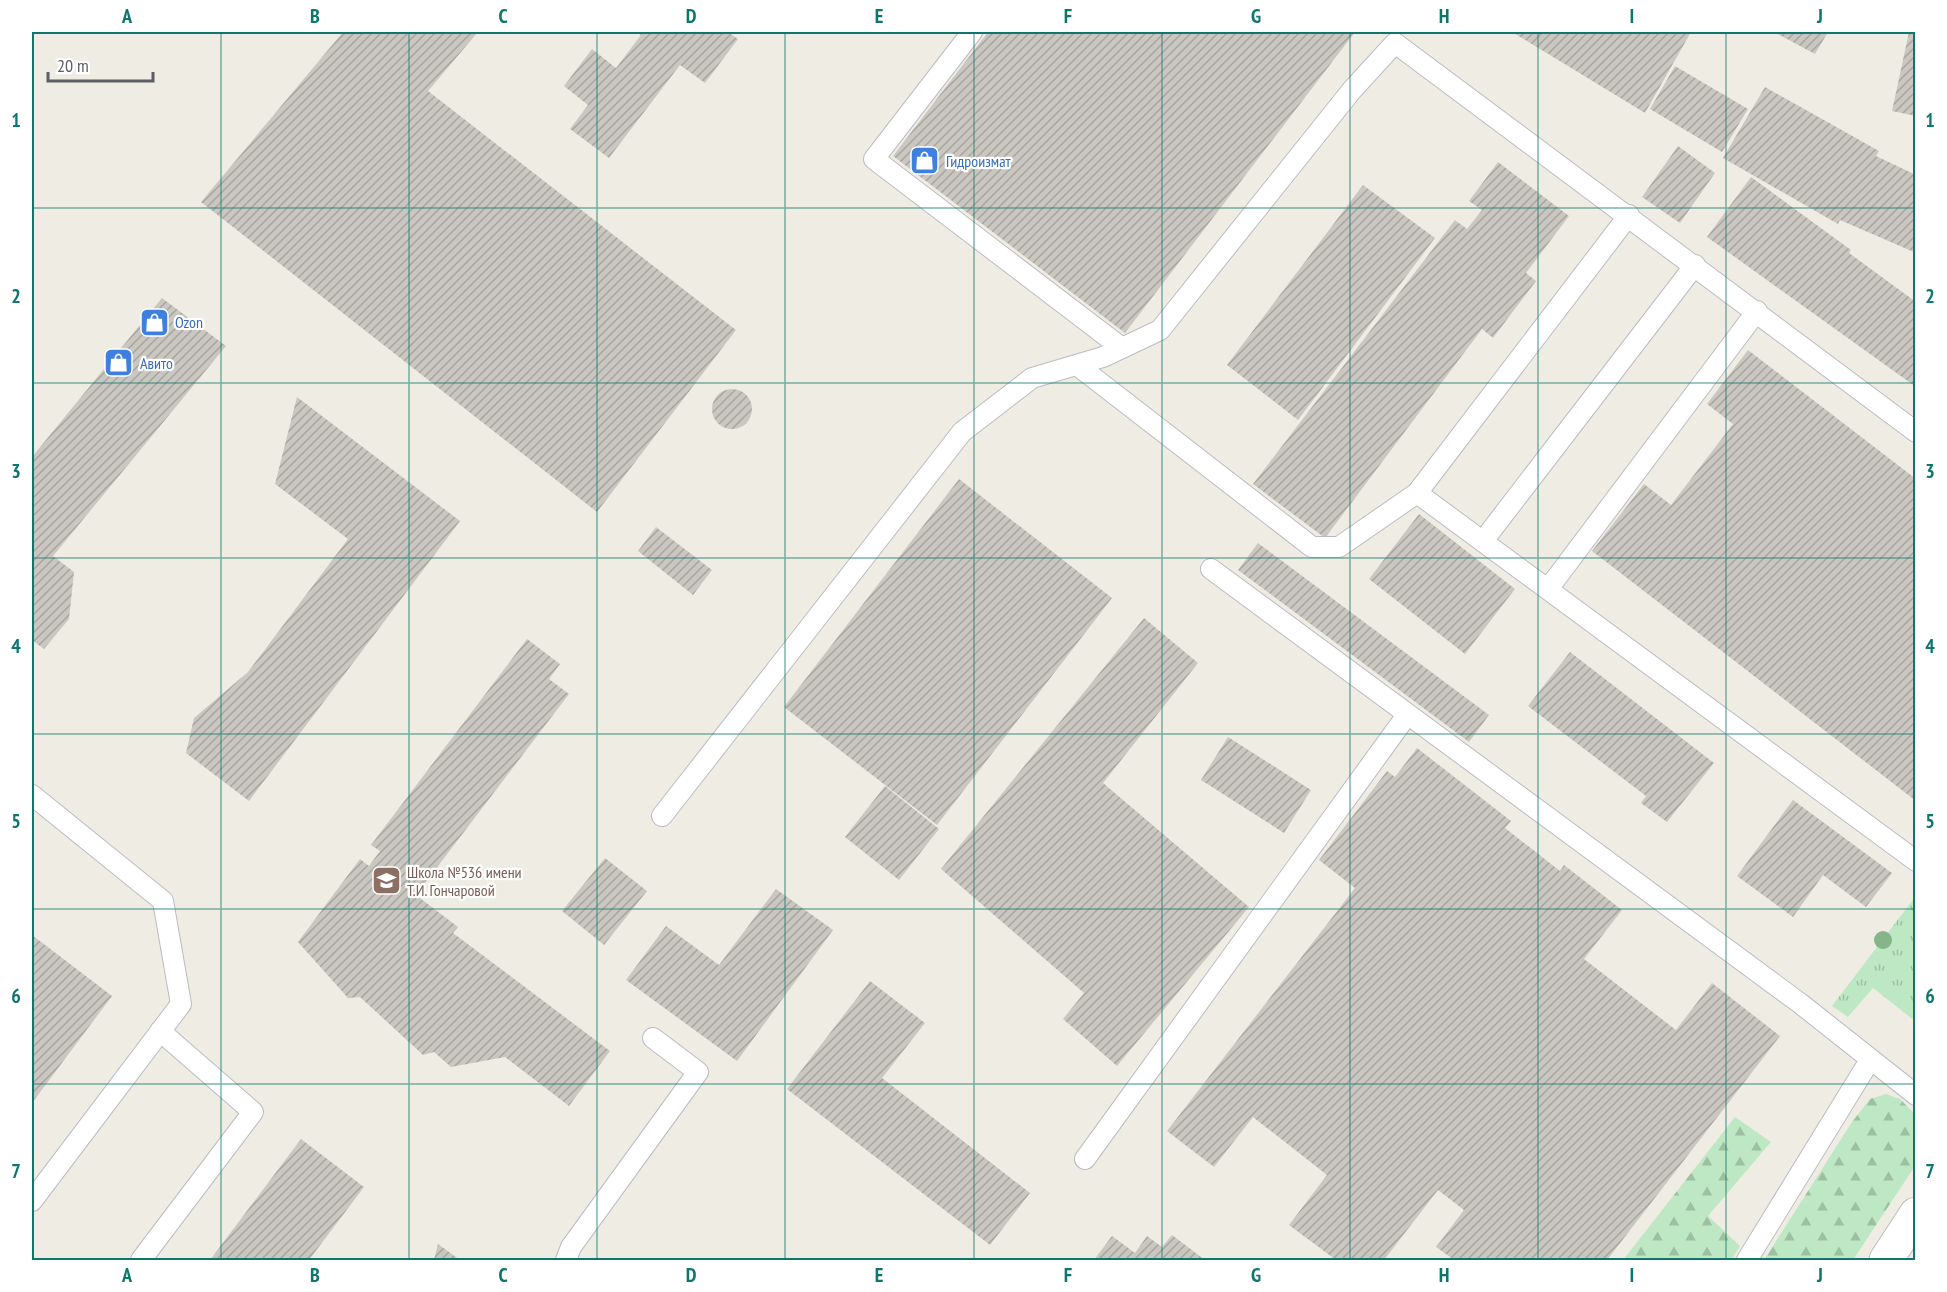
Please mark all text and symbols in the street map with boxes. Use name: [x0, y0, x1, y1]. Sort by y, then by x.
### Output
text: A: [121, 3, 133, 29]
text: B: [310, 3, 320, 29]
text: C: [498, 3, 508, 29]
text: D: [686, 3, 697, 29]
text: E: [875, 3, 883, 29]
text: F: [1064, 3, 1072, 29]
text: G: [1251, 3, 1261, 29]
text: H: [1439, 3, 1449, 29]
text: I: [1630, 3, 1634, 29]
text: J: [1816, 3, 1823, 29]
scale bar: [48, 45, 153, 83]
text: 20 m: [57, 54, 89, 77]
text: 1: [11, 107, 21, 133]
text: 1: [1925, 107, 1935, 133]
shop icon: Гидроизмат: [909, 145, 941, 177]
place label: Гидроизмат: [946, 151, 1012, 171]
text: 2: [11, 283, 21, 309]
text: 2: [1925, 283, 1935, 309]
shop icon: Ozon: [138, 306, 170, 338]
place label: Ozon: [175, 312, 203, 332]
shop icon: Авито: [103, 347, 135, 379]
place label: Авито: [140, 353, 173, 373]
text: 3: [11, 458, 21, 484]
text: 3: [1925, 458, 1935, 484]
text: 4: [11, 633, 21, 659]
text: 4: [1925, 633, 1935, 659]
text: 5: [11, 808, 21, 834]
text: 5: [1925, 808, 1935, 834]
place label: Школа №536 имени Т.И. Гончаровой: [407, 862, 522, 900]
school or university icon: Школа №536 имени Т.И. Гончаровой: [370, 865, 402, 897]
text: 6: [11, 983, 21, 1009]
text: 6: [1925, 983, 1935, 1009]
text: 7: [11, 1158, 21, 1184]
text: 7: [1925, 1158, 1935, 1184]
text: A: [121, 1262, 133, 1288]
text: B: [310, 1262, 320, 1288]
text: C: [498, 1262, 508, 1288]
text: D: [686, 1262, 697, 1288]
text: E: [875, 1262, 883, 1288]
text: F: [1064, 1262, 1072, 1288]
text: G: [1251, 1262, 1261, 1288]
text: H: [1439, 1262, 1449, 1288]
text: I: [1630, 1262, 1634, 1288]
text: J: [1816, 1262, 1823, 1288]

